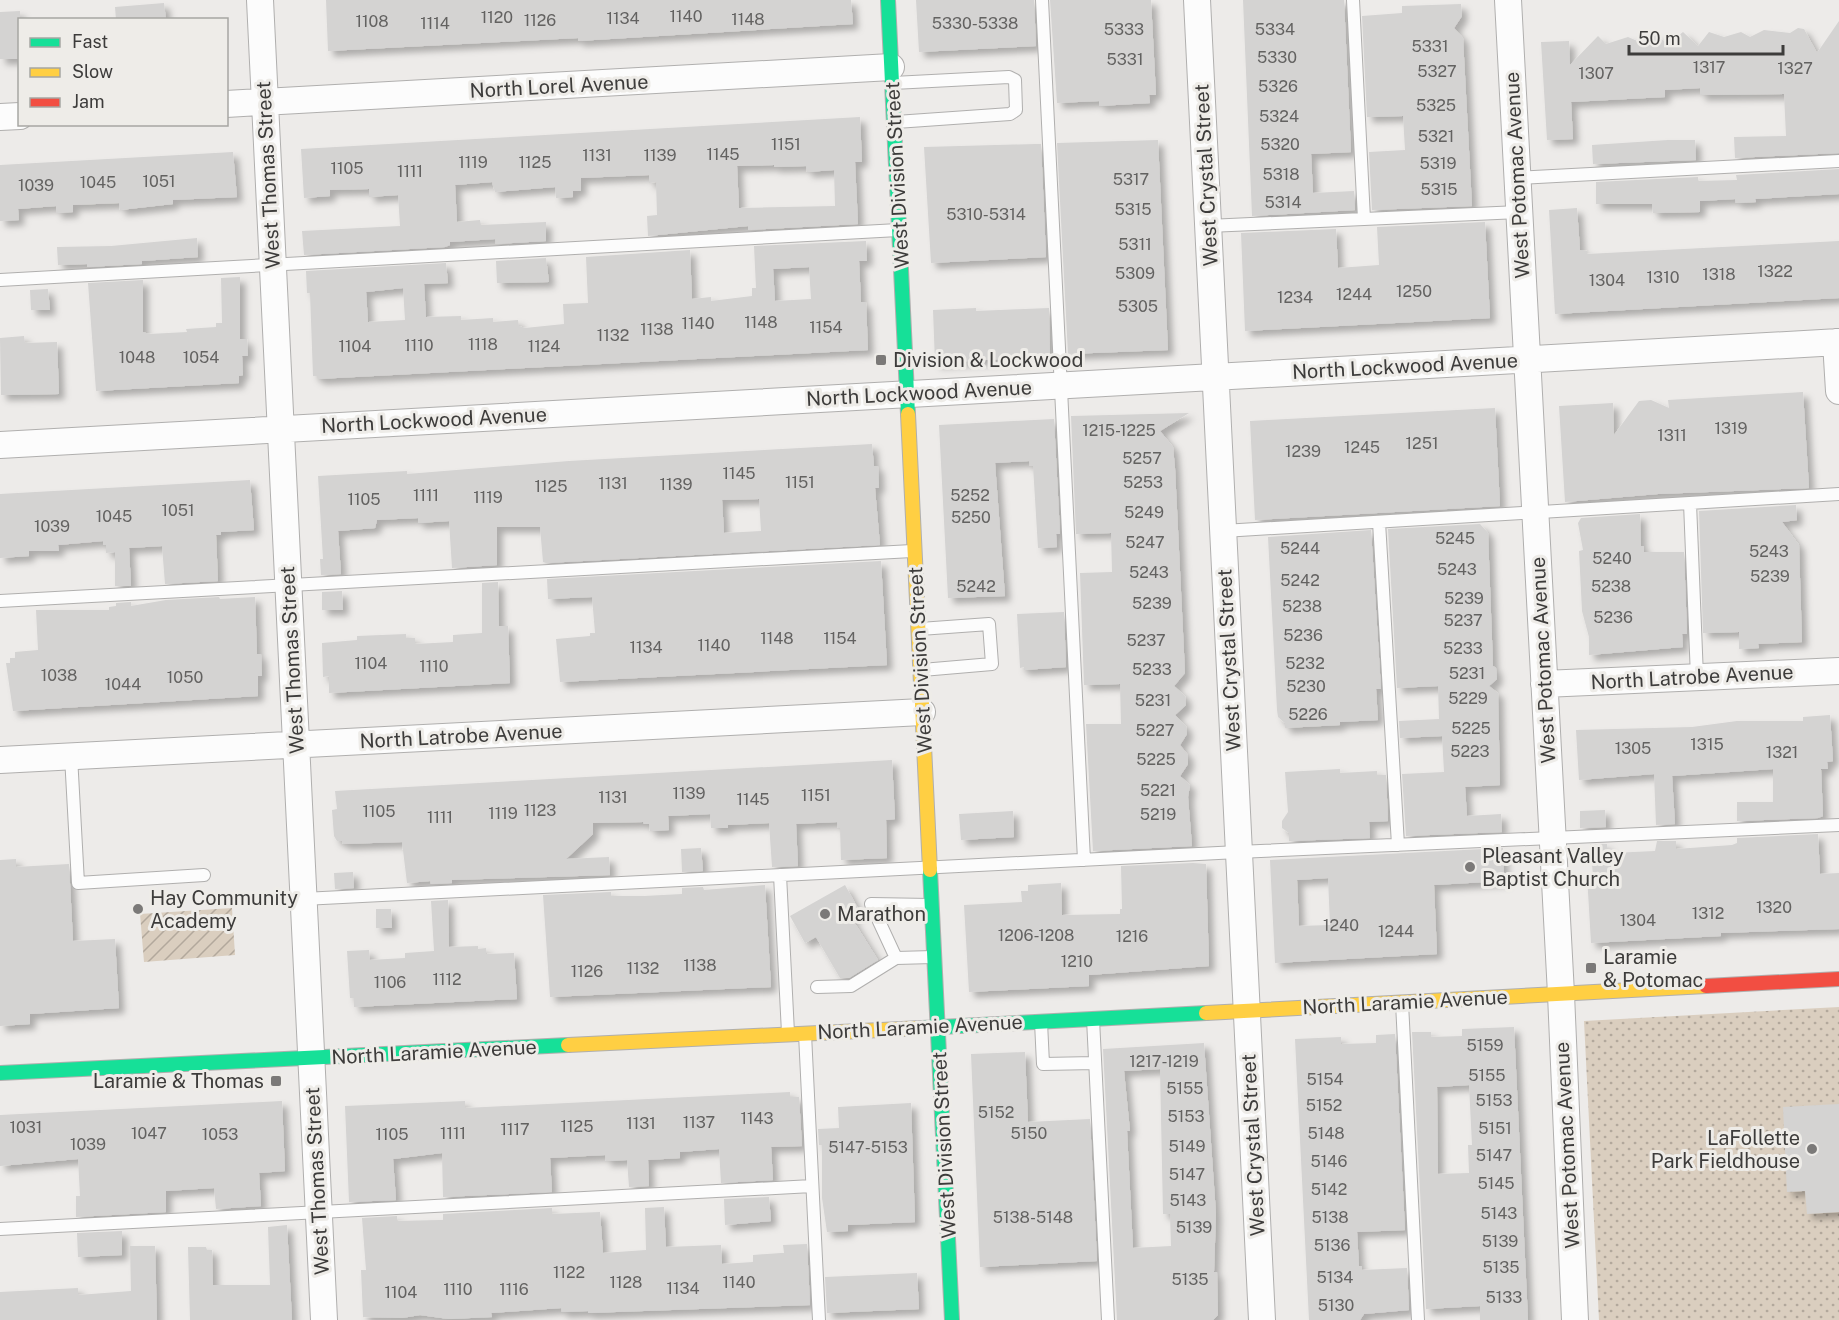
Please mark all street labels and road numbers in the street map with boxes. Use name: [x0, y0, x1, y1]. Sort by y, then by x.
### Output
street label: North Lorel Avenue: [469, 69, 649, 103]
street label: West Potomac Avenue: [1500, 71, 1534, 279]
street label: West Thomas Street: [251, 80, 285, 270]
street label: West Division Street: [880, 81, 914, 269]
street label: West Crystal Street: [1189, 83, 1223, 267]
street label: North Lockwood Avenue: [1291, 348, 1519, 384]
street label: North Lockwood Avenue: [805, 375, 1033, 411]
street label: North Lockwood Avenue: [320, 402, 548, 438]
street label: West Potomac Avenue: [1526, 556, 1560, 764]
street label: West Thomas Street: [275, 565, 309, 755]
street label: West Division Street: [903, 566, 937, 754]
street label: West Crystal Street: [1212, 568, 1246, 752]
street label: North Latrobe Avenue: [1590, 660, 1794, 694]
street label: North Latrobe Avenue: [359, 719, 563, 753]
street label: North Laramie Avenue: [1302, 985, 1508, 1019]
street label: North Laramie Avenue: [817, 1010, 1023, 1044]
street label: North Laramie Avenue: [331, 1035, 537, 1069]
street label: West Potomac Avenue: [1550, 1041, 1584, 1249]
street label: West Division Street: [927, 1051, 961, 1239]
street label: West Crystal Street: [1236, 1053, 1270, 1237]
street label: West Thomas Street: [300, 1086, 334, 1276]

